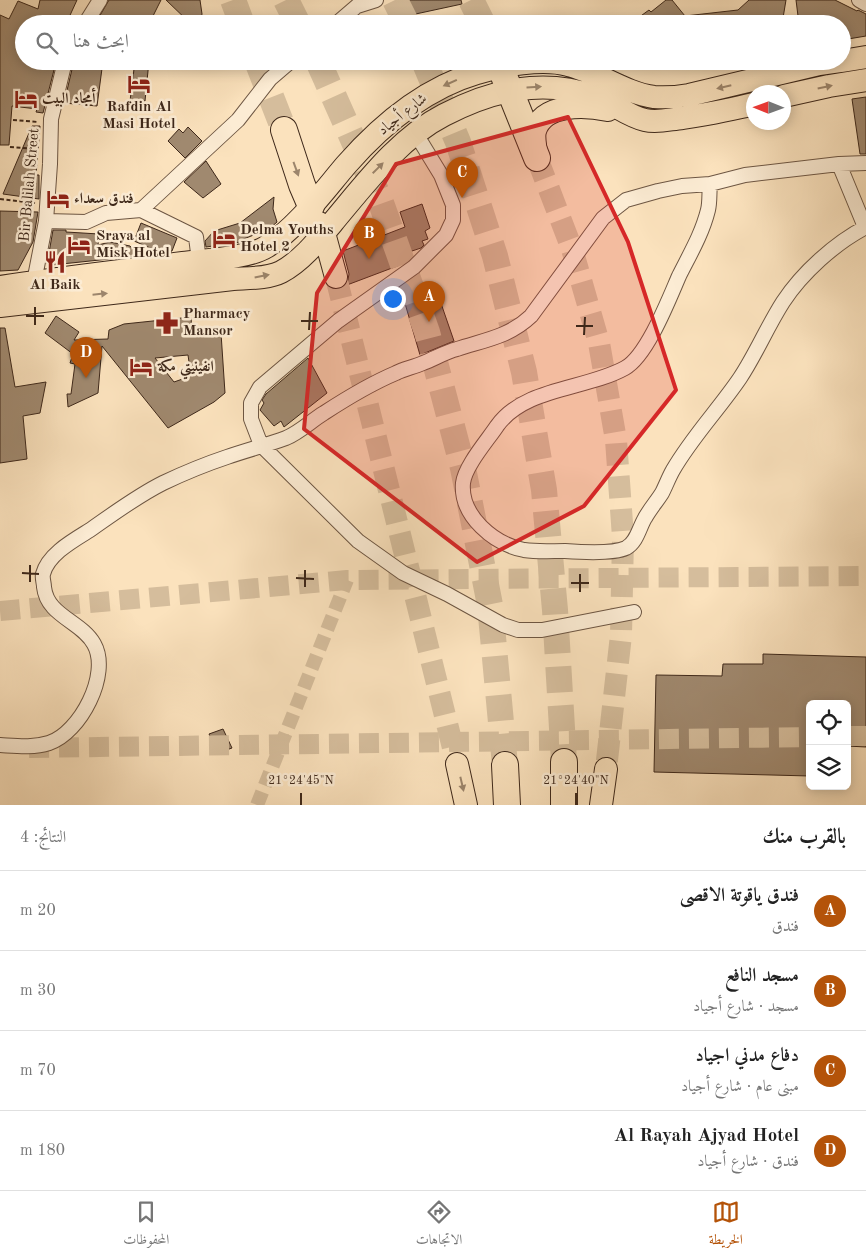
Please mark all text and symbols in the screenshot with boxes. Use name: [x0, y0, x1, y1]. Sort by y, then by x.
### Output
search box: [15, 15, 851, 70]
icon: search: [33, 29, 61, 57]
text: ابحث هنا: [73, 33, 129, 52]
hotel icon: Rafdin Al Masi Hotel: [126, 71, 152, 97]
one-way arrow: [443, 79, 457, 87]
one-way arrow: [527, 82, 543, 90]
one-way arrow: [716, 83, 731, 91]
one-way arrow: [817, 83, 832, 91]
north arrow: [746, 85, 791, 130]
hotel icon: أمجاد البيت: [13, 86, 39, 112]
place label: أمجاد البيت: [42, 87, 96, 107]
street label: شارع أجياد: [373, 87, 433, 142]
place label: Rafdin Al Masi Hotel: [102, 100, 176, 132]
street label: Bir Balilah Street: [18, 127, 42, 243]
pin: C: [446, 157, 478, 198]
one-way arrow: [292, 162, 300, 177]
one-way arrow: [372, 162, 384, 174]
hotel icon: فندق سعداء: [45, 186, 71, 212]
place label: فندق سعداء: [74, 191, 134, 207]
pin: B: [353, 218, 385, 259]
place label: Delma Youths Hotel 2: [240, 223, 333, 255]
hotel icon: Delma Youths Hotel 2: [211, 226, 237, 252]
place label: Sraya al Misk Hotel: [96, 229, 170, 261]
hotel icon: Sraya al Misk Hotel: [66, 232, 92, 258]
restaurant icon: Al Baik: [42, 249, 68, 275]
one-way arrow: [254, 272, 270, 280]
place label: Al Baik: [29, 278, 81, 293]
pin: A: [413, 281, 445, 322]
your location: [380, 286, 406, 312]
one-way arrow: [93, 290, 109, 298]
place label: Pharmacy Mansor: [183, 307, 251, 339]
pharmacy icon: Pharmacy Mansor: [154, 310, 180, 336]
pin: D: [70, 337, 102, 378]
hotel icon: انفينيتي مكة: [128, 354, 154, 380]
place label: انفينيتي مكة: [157, 358, 214, 380]
map controls: [806, 700, 851, 790]
button: locate: [806, 700, 851, 745]
button: layers: [806, 745, 851, 790]
text: 21°24'45"N: [268, 774, 334, 787]
text: 21°24'40"N: [543, 775, 609, 787]
one-way arrow: [458, 777, 466, 792]
text: بالقرب منك: [763, 827, 846, 848]
text: النتائج: 4: [20, 830, 66, 846]
text: فندق ياقوتة الاقصى: [680, 887, 799, 906]
text: 20 m: [20, 903, 56, 919]
text: A: [824, 903, 836, 919]
text: فندق: [772, 919, 799, 935]
text: مسجد النافع: [725, 967, 799, 986]
text: 30 m: [20, 983, 56, 999]
text: B: [824, 983, 836, 999]
text: مسجد · شارع أجياد: [693, 999, 799, 1015]
text: دفاع مدني اجياد: [695, 1047, 799, 1066]
text: 70 m: [20, 1063, 56, 1079]
text: C: [825, 1063, 835, 1079]
text: مبنى عام · شارع أجياد: [681, 1079, 799, 1095]
text: Al Rayah Ajyad Hotel: [614, 1127, 799, 1146]
text: 180 m: [20, 1143, 65, 1159]
text: D: [824, 1143, 836, 1159]
text: فندق · شارع أجياد: [697, 1154, 799, 1170]
tab: المحفوظات: [123, 1198, 169, 1253]
tab: الاتجاهات: [416, 1198, 462, 1253]
tab: الخريطة: [709, 1198, 743, 1253]

